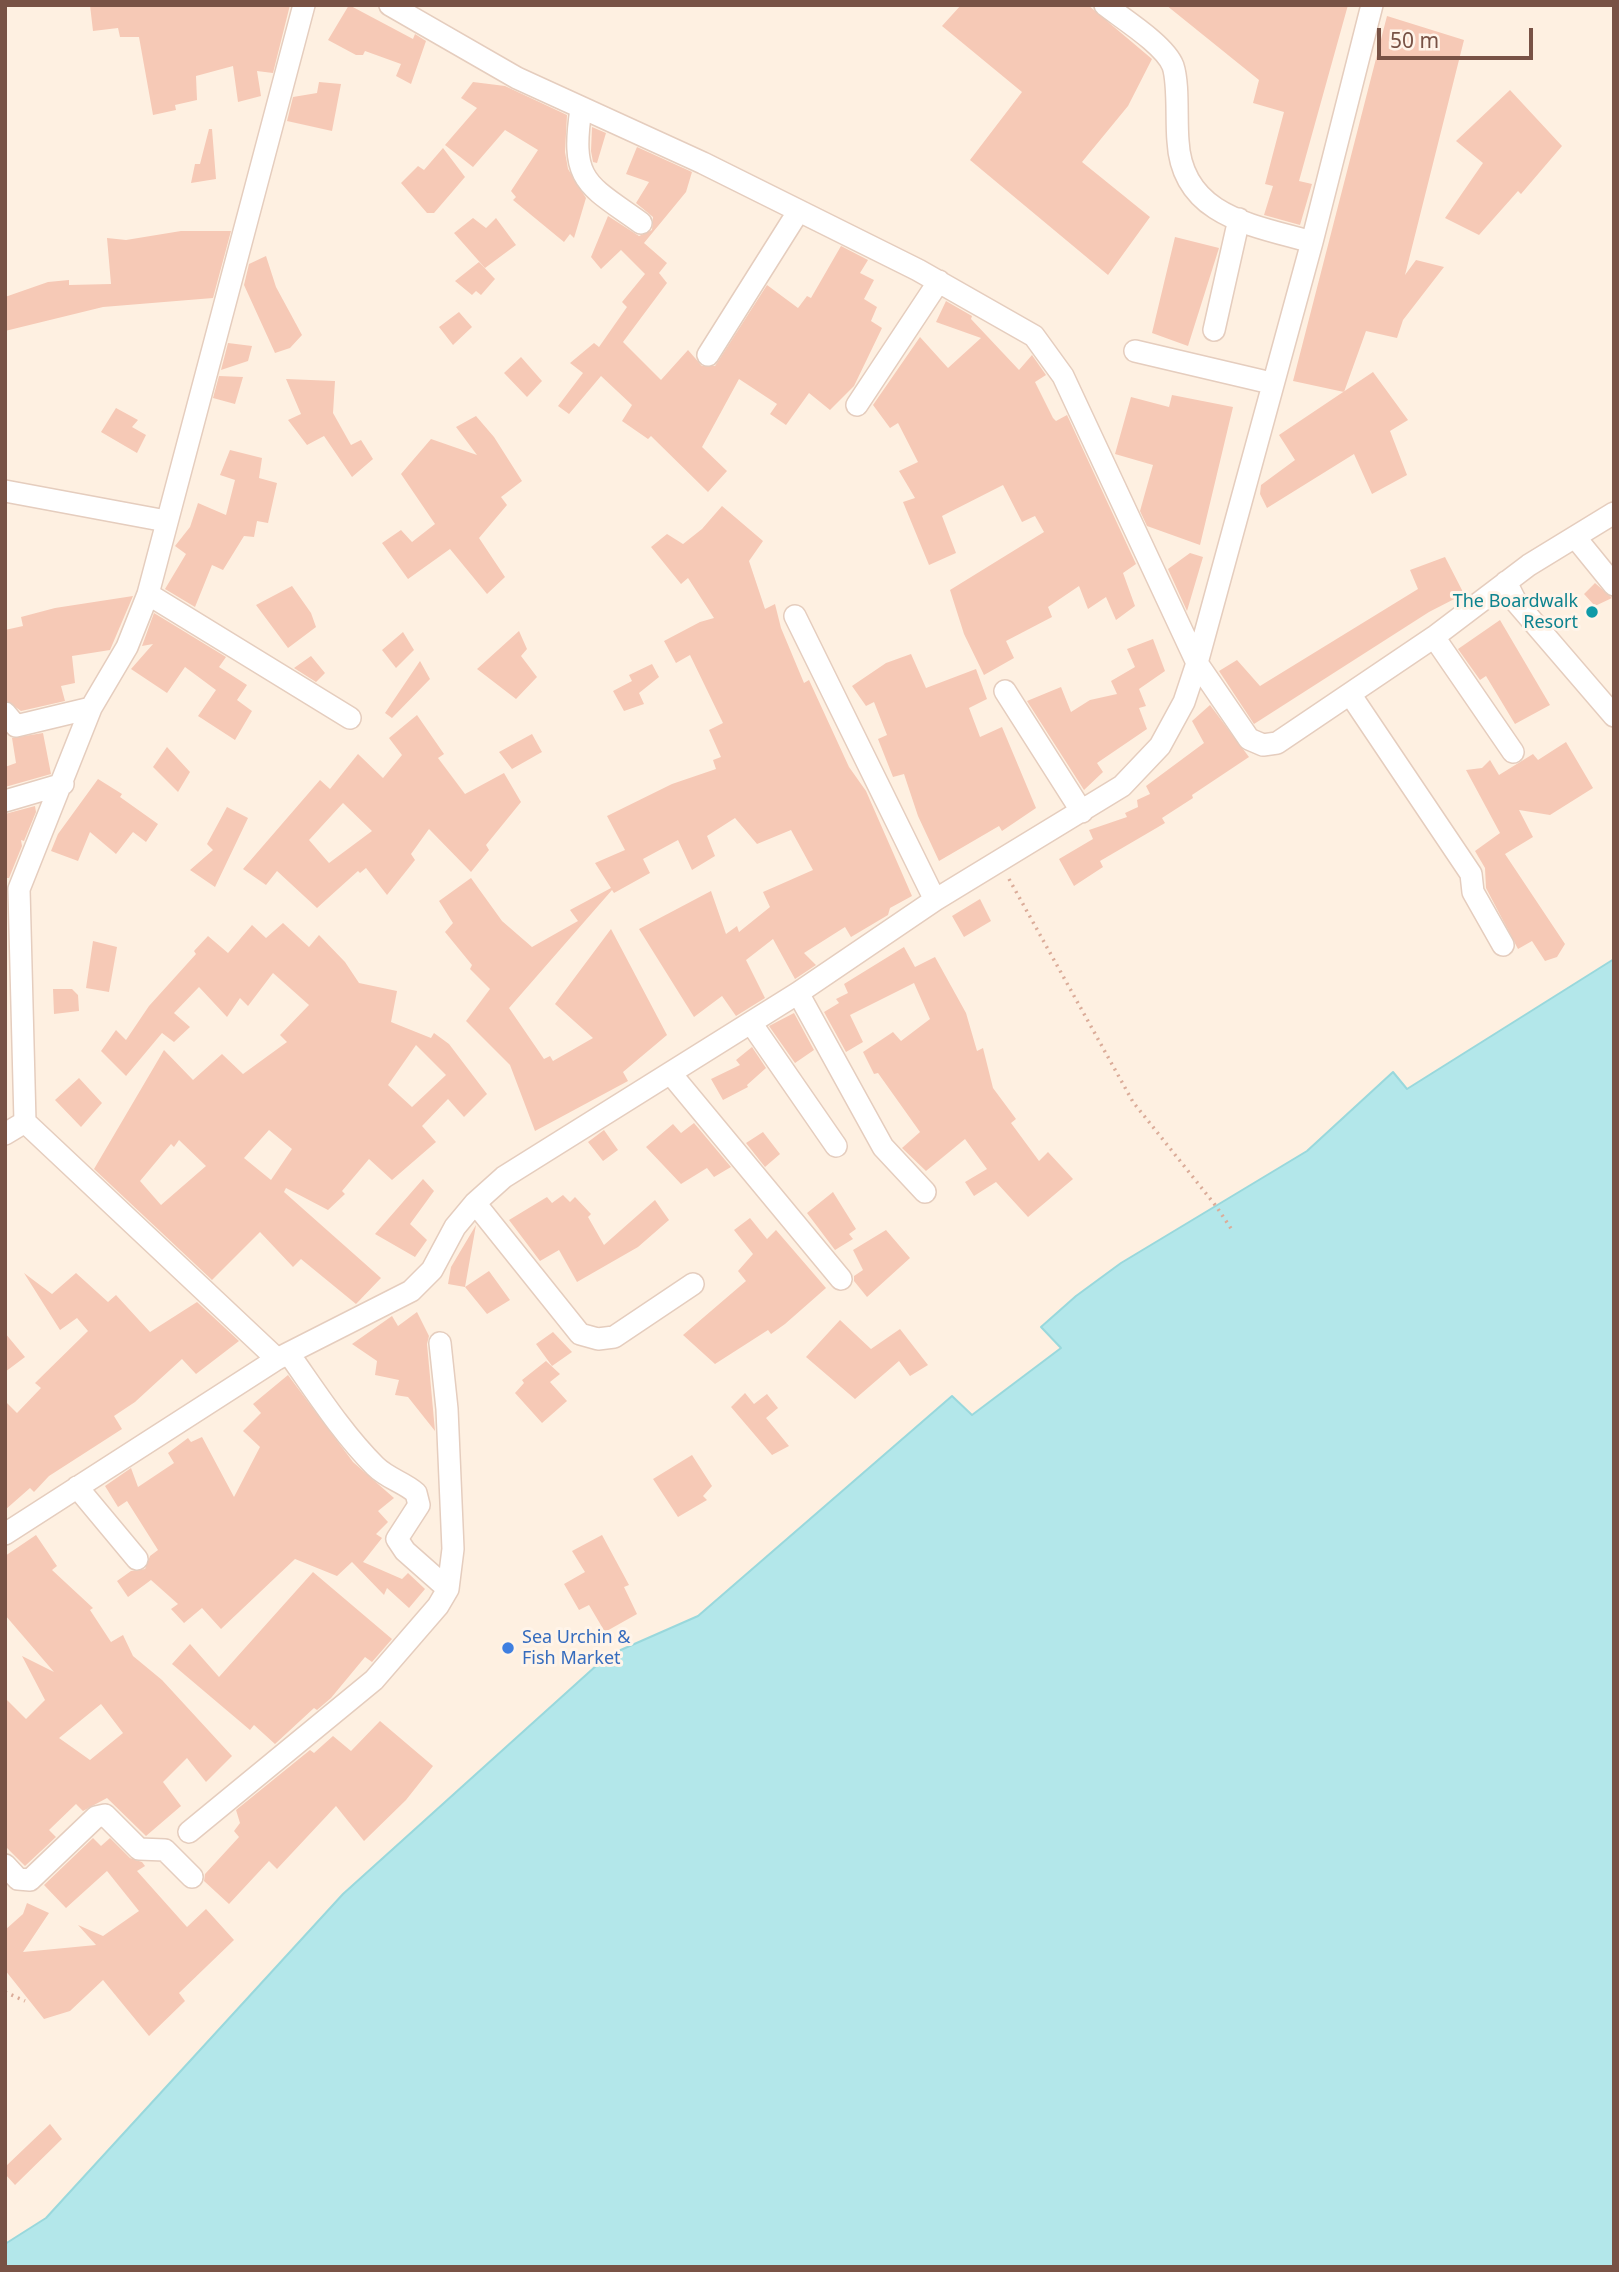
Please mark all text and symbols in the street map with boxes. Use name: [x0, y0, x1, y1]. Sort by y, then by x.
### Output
scale bar: [1381, 14, 1537, 58]
text: 50 m: [1390, 26, 1439, 54]
place label: The Boardwalk Resort: [1453, 591, 1578, 634]
marker: The Boardwalk Resort: [1584, 604, 1600, 620]
place label: Sea Urchin & Fish Market: [522, 1627, 630, 1670]
marker: Sea Urchin & Fish Market: [500, 1640, 516, 1656]

